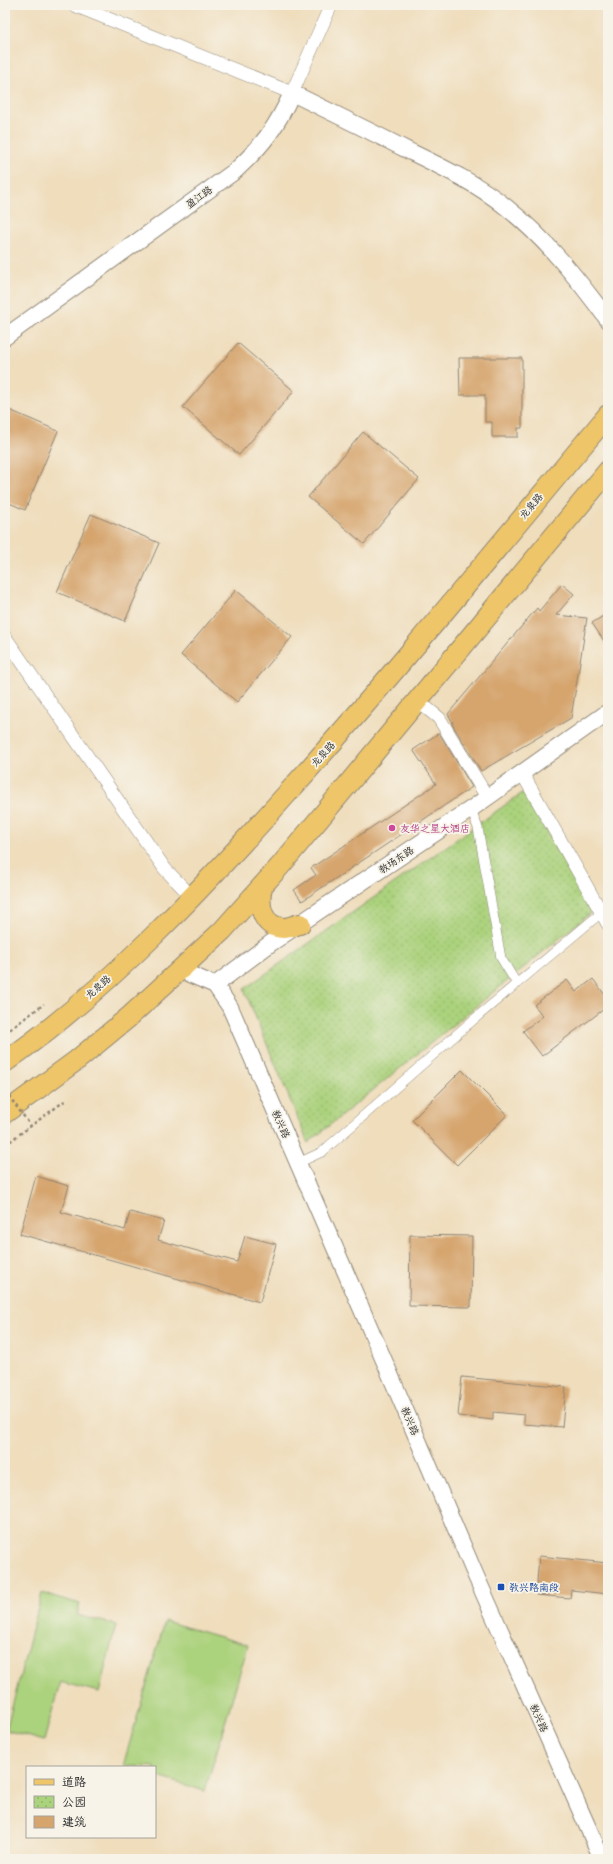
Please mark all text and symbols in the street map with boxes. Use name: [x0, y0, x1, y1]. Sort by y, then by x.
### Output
street label: 盈江路: [183, 183, 215, 211]
street label: 龙泉路: [516, 490, 546, 522]
street label: 龙泉路: [308, 739, 338, 769]
place label: 友华之星大酒店: [400, 822, 470, 835]
marker: 友华之星大酒店: [387, 823, 397, 833]
street label: 教场东路: [376, 843, 416, 877]
street label: 龙泉路: [82, 972, 114, 1002]
street label: 教兴路: [269, 1108, 293, 1140]
street label: 教兴路: [398, 1405, 422, 1437]
place label: 教兴路南段: [509, 1581, 559, 1594]
marker: 教兴路南段: [496, 1582, 506, 1592]
street label: 教兴路: [527, 1702, 551, 1734]
legend: [26, 1766, 156, 1838]
text: 道路: [62, 1774, 86, 1790]
text: 公园: [62, 1794, 86, 1810]
text: 建筑: [62, 1814, 86, 1830]

